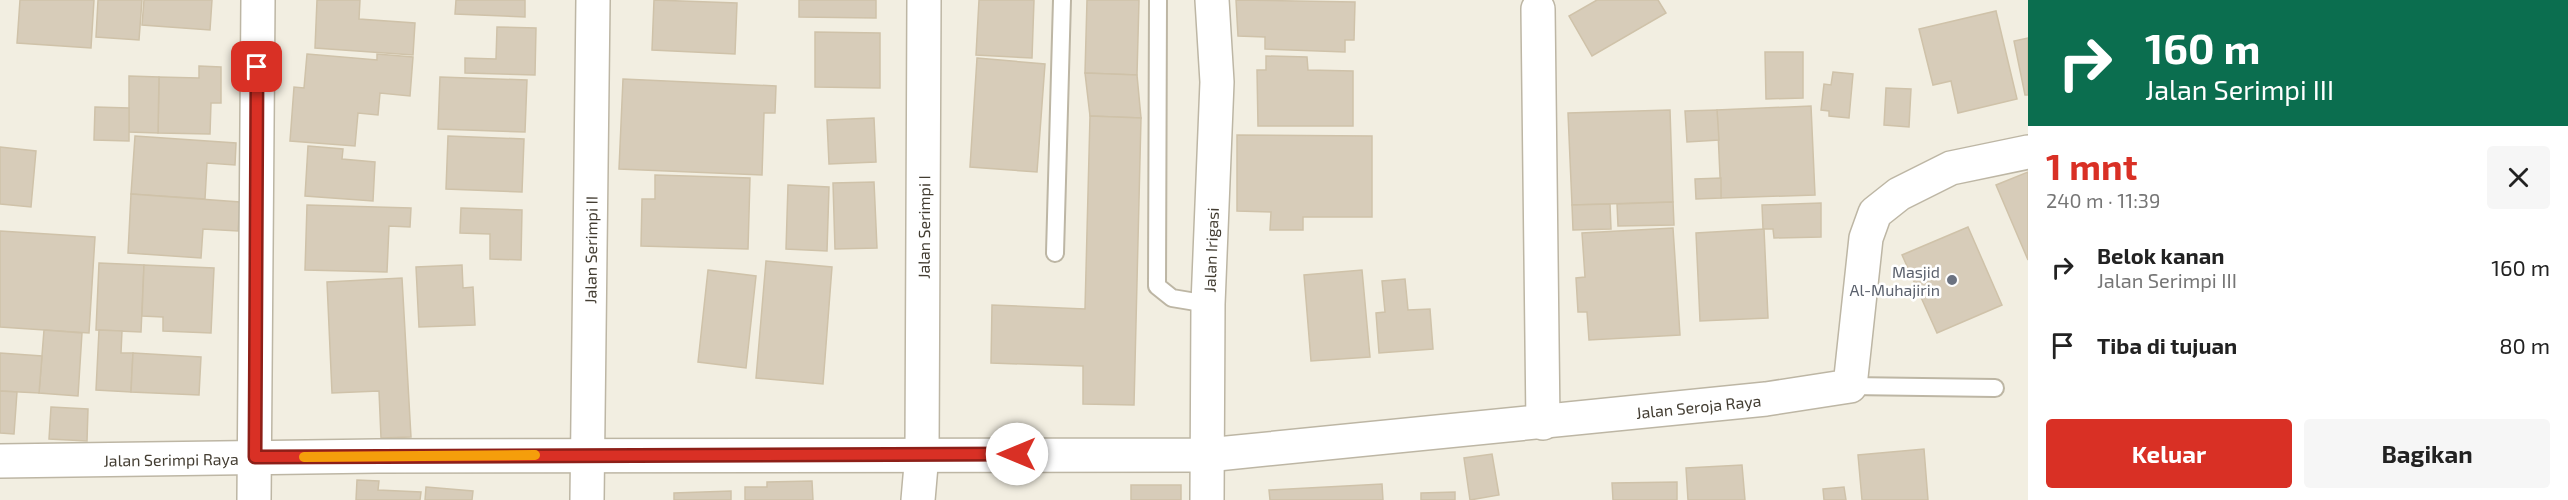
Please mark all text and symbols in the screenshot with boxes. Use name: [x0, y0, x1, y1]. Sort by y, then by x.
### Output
text: 160 m: [2145, 22, 2261, 72]
icon: right: [2046, 24, 2124, 102]
pin: [231, 41, 282, 92]
icon: arrive: [240, 50, 273, 83]
text: Jalan Serimpi III: [2145, 73, 2334, 105]
text: 1 mnt: [2046, 144, 2137, 187]
button: close: [2487, 146, 2550, 209]
street label: Jalan Serimpi I: [913, 175, 933, 279]
text: 240 m · 11:39: [2046, 188, 2160, 212]
street label: Jalan Serimpi II: [580, 196, 600, 304]
street label: Jalan Irigasi: [1199, 207, 1221, 293]
text: Belok kanan: [2097, 242, 2224, 268]
icon: right: [2046, 251, 2079, 284]
text: 160 m: [2491, 254, 2550, 280]
place label: Masjid Al-Muhajirin: [1850, 262, 1940, 300]
text: Jalan Serimpi III: [2097, 268, 2237, 292]
marker: Masjid Al-Muhajirin: [1945, 273, 1959, 287]
icon: arrive: [2046, 329, 2079, 362]
text: Tiba di tujuan: [2097, 332, 2237, 358]
text: 80 m: [2499, 332, 2550, 358]
street label: Jalan Seroja Raya: [1635, 390, 1762, 421]
button: Keluar: [2046, 419, 2292, 488]
button: Bagikan: [2304, 419, 2550, 488]
position arrow: [985, 422, 1049, 486]
street label: Jalan Serimpi Raya: [103, 448, 239, 469]

